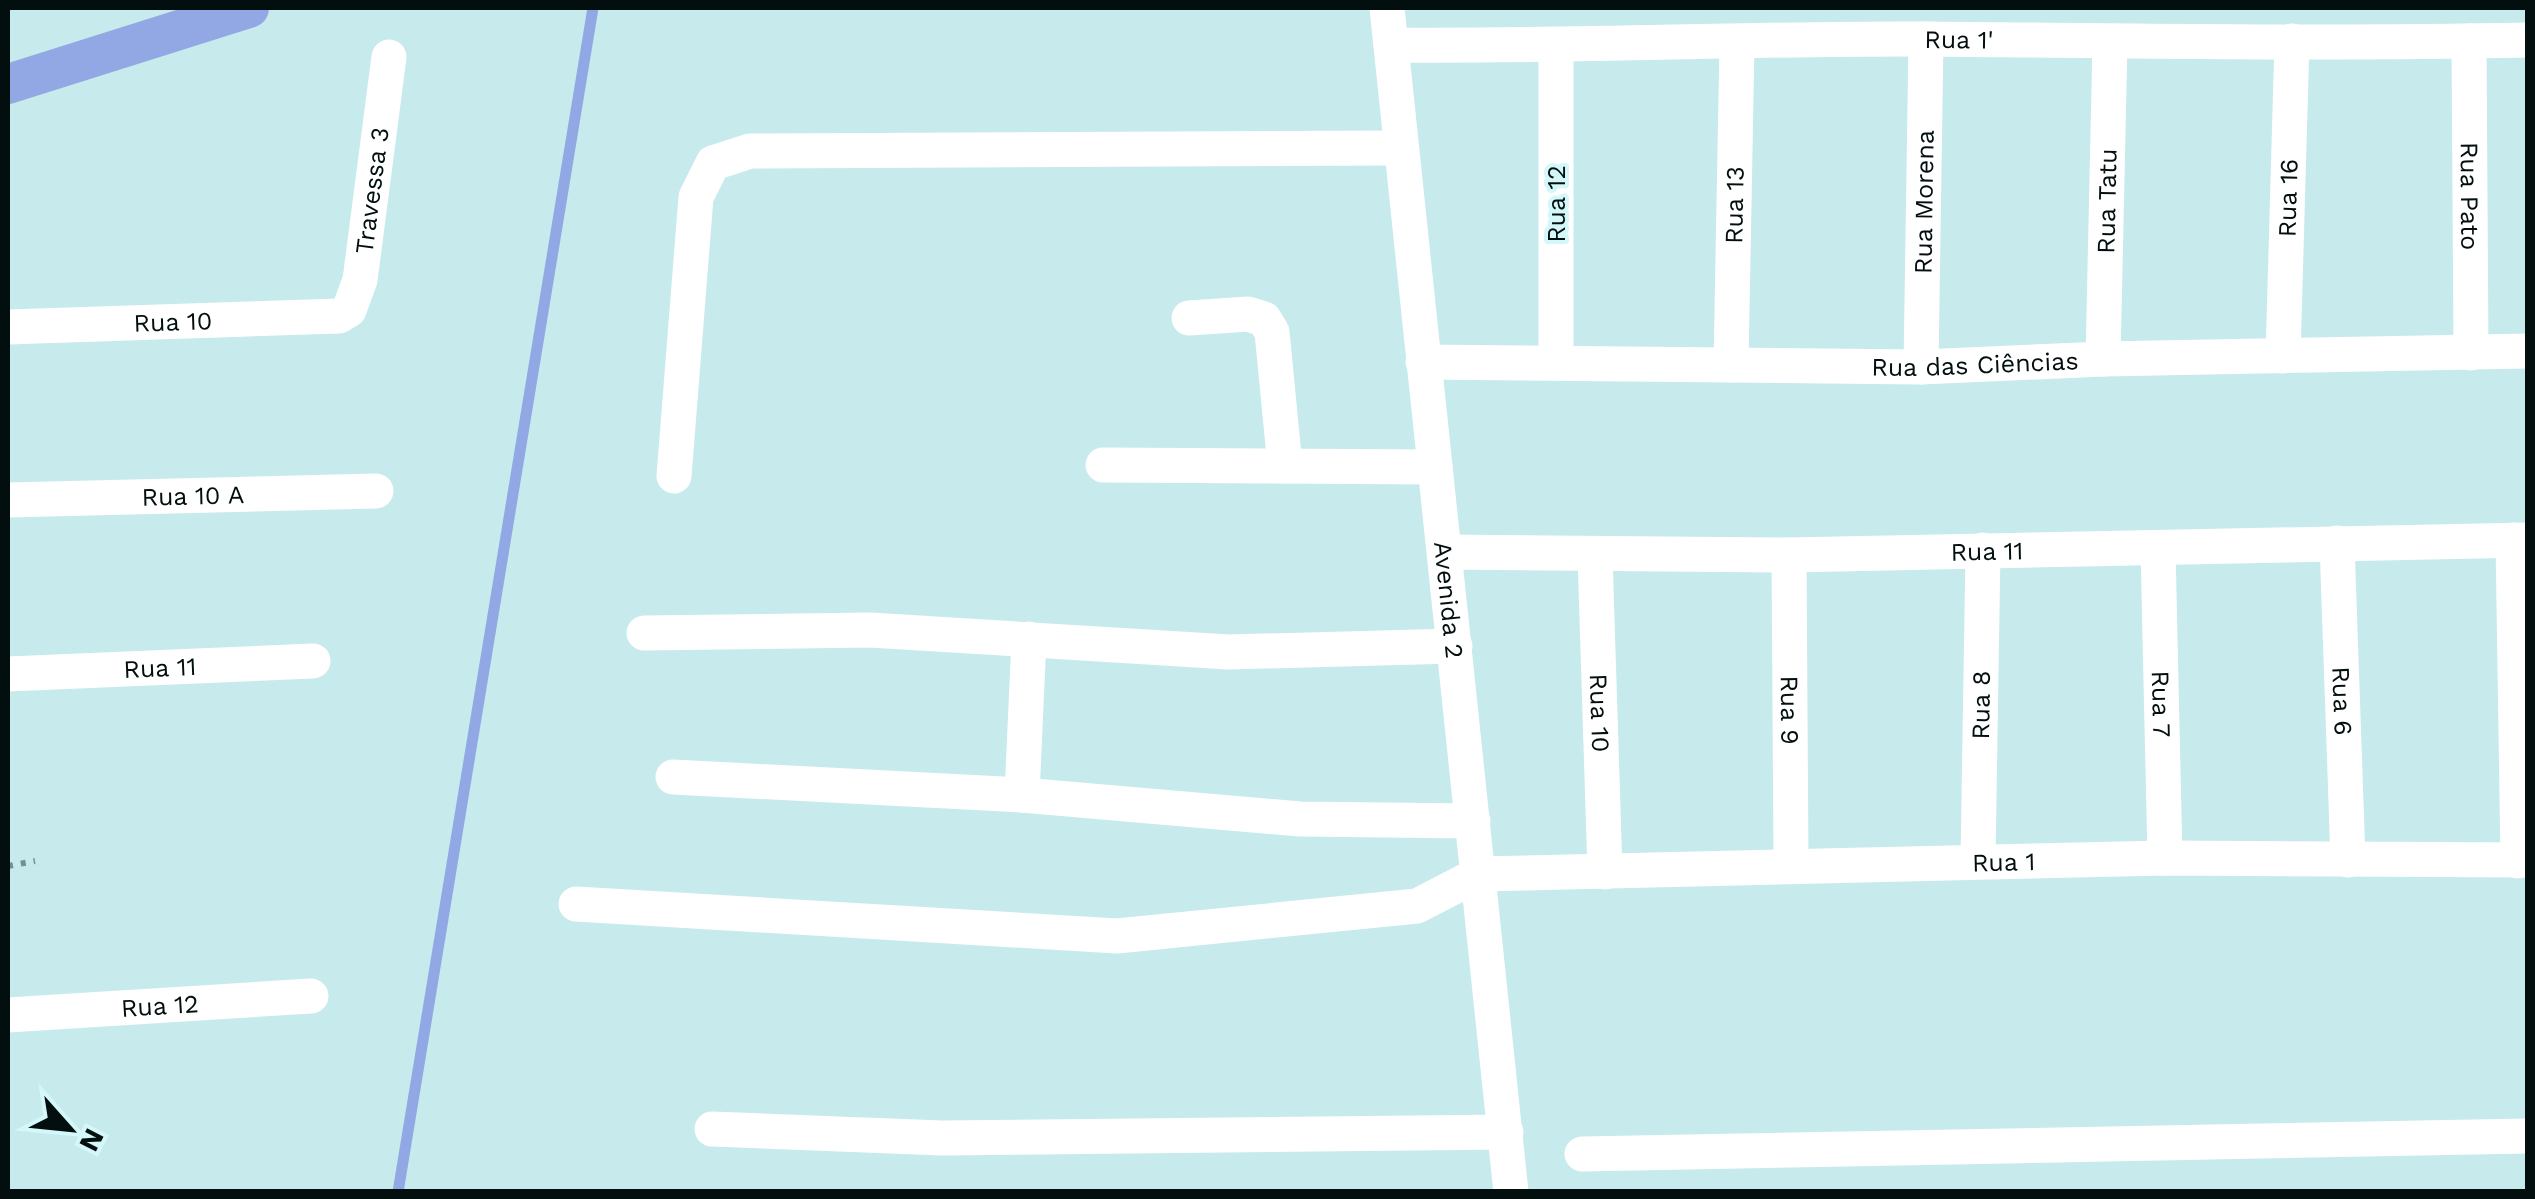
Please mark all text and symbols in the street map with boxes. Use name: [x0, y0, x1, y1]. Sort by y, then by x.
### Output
street label: Rua 1': [1924, 24, 1994, 54]
street label: Travessa 3: [349, 125, 394, 256]
street label: Rua Morena: [1908, 130, 1939, 274]
street label: Rua Pato: [2455, 142, 2485, 250]
street label: Rua Tatu: [2091, 148, 2122, 254]
street label: Rua 16: [2272, 158, 2303, 238]
street label: Rua 12: [1542, 165, 1571, 243]
street label: Rua 13: [1719, 166, 1749, 244]
street label: Rua 10: [133, 306, 213, 337]
street label: Rua das Ciências: [1871, 346, 2079, 382]
street label: Rua 10 A: [141, 480, 245, 511]
street label: Rua 11: [1950, 536, 2024, 566]
street label: Avenida 2: [1428, 540, 1470, 660]
street label: Rua 11: [123, 651, 197, 684]
street label: Rua 6: [2327, 666, 2358, 736]
street label: Rua 8: [1965, 670, 1996, 740]
street label: Rua 7: [2146, 670, 2177, 738]
street label: Rua 10: [1584, 673, 1616, 753]
street label: Rua 9: [1775, 675, 1805, 745]
street label: Rua 1: [1972, 847, 2036, 877]
street label: Rua 12: [120, 989, 199, 1022]
north arrow: [20, 1079, 120, 1179]
text: N: [72, 1123, 111, 1157]

